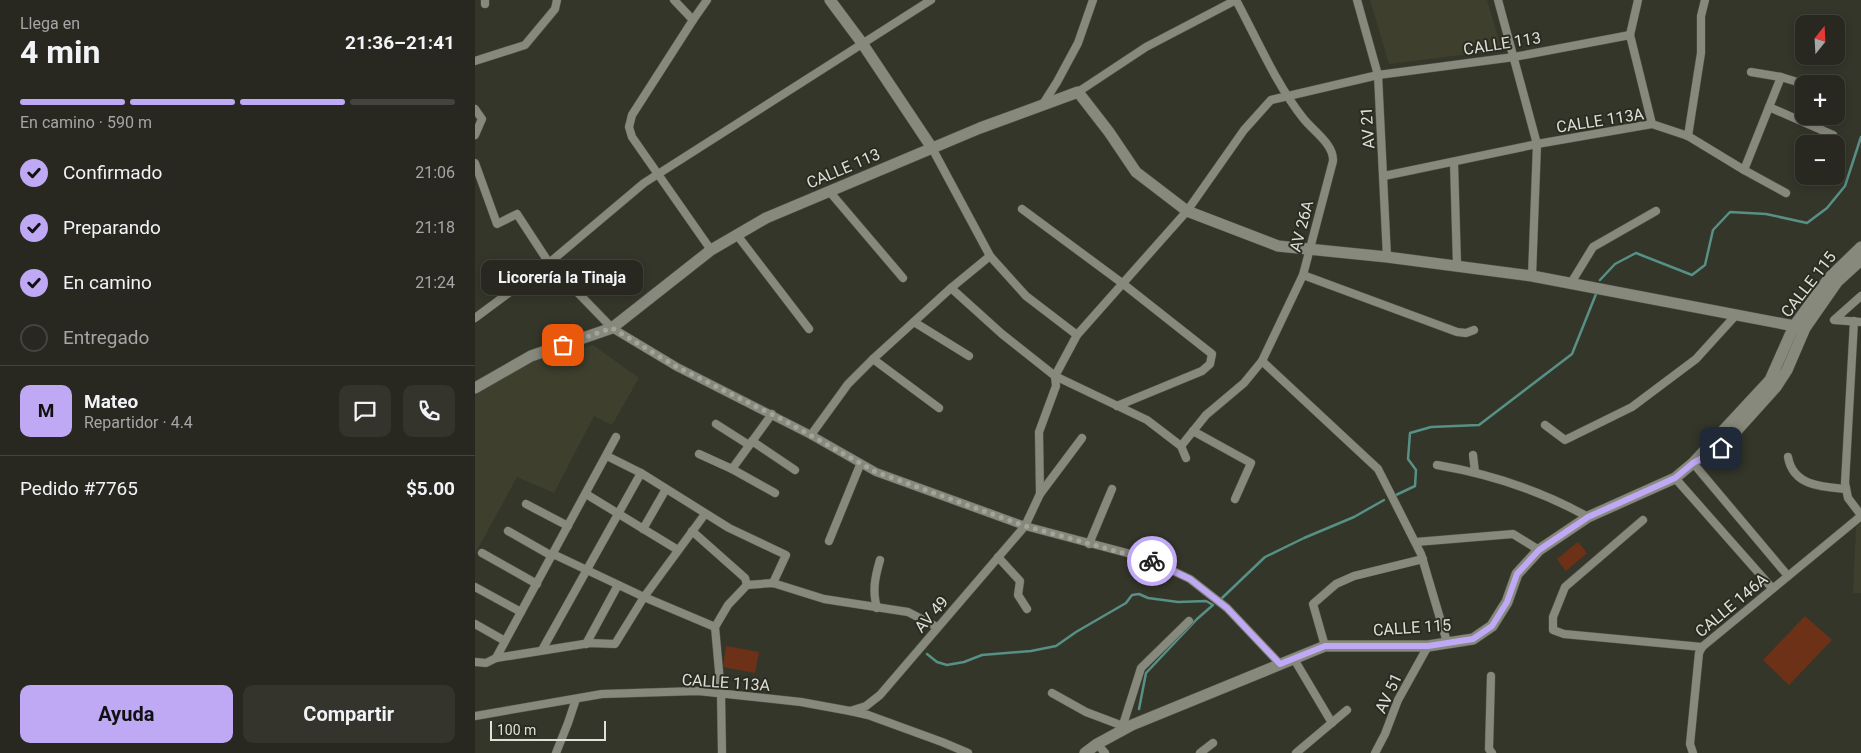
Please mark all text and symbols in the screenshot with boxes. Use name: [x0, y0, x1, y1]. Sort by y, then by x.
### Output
text: Llega en: [20, 14, 80, 33]
north arrow: [1795, 15, 1845, 65]
map controls: [1795, 15, 1845, 185]
street label: CALLE 113: [1462, 28, 1542, 59]
text: 21:36–21:41: [345, 31, 455, 54]
text: 4 min: [20, 33, 100, 71]
button: +: [1795, 75, 1845, 125]
street label: CALLE 113A: [1555, 104, 1646, 137]
street label: AV 21: [1357, 106, 1378, 150]
text: En camino · 590 m: [20, 113, 152, 132]
button: −: [1795, 135, 1845, 185]
street label: CALLE 113: [804, 144, 883, 192]
icon: check: [20, 159, 48, 187]
text: Confirmado: [63, 161, 162, 184]
text: 21:06: [415, 163, 455, 182]
street label: AV 26A: [1286, 198, 1318, 254]
icon: check: [20, 214, 48, 242]
text: Preparando: [63, 216, 161, 239]
text: 21:18: [415, 218, 455, 237]
street label: CALLE 115: [1777, 248, 1840, 321]
callout: Licorería la Tinaja: [482, 260, 644, 295]
text: Licorería la Tinaja: [498, 268, 626, 287]
icon: check: [20, 269, 48, 297]
text: En camino: [63, 271, 152, 294]
text: 21:24: [415, 273, 455, 292]
pin: [542, 324, 584, 366]
text: Entregado: [63, 326, 149, 349]
icon: bag: [549, 331, 577, 359]
button: chat: [339, 385, 391, 437]
button: phone: [403, 385, 455, 437]
text: Mateo: [84, 390, 138, 413]
text: M: [38, 399, 54, 422]
text: Repartidor · 4.4: [84, 413, 193, 432]
pin: [1700, 427, 1742, 469]
icon: home: [1707, 434, 1735, 462]
text: Pedido #7765: [20, 477, 138, 500]
text: $5.00: [406, 477, 455, 500]
courier: [1127, 536, 1177, 586]
icon: bike: [1138, 547, 1166, 575]
street label: CALLE 146A: [1691, 569, 1772, 641]
street label: AV 49: [910, 592, 952, 636]
street label: CALLE 115: [1372, 615, 1452, 640]
street label: CALLE 113A: [681, 670, 771, 695]
street label: AV 51: [1371, 670, 1406, 716]
button: Ayuda: [20, 685, 233, 743]
button: Compartir: [243, 685, 455, 743]
scale bar: [490, 718, 606, 741]
text: 100 m: [497, 722, 536, 738]

